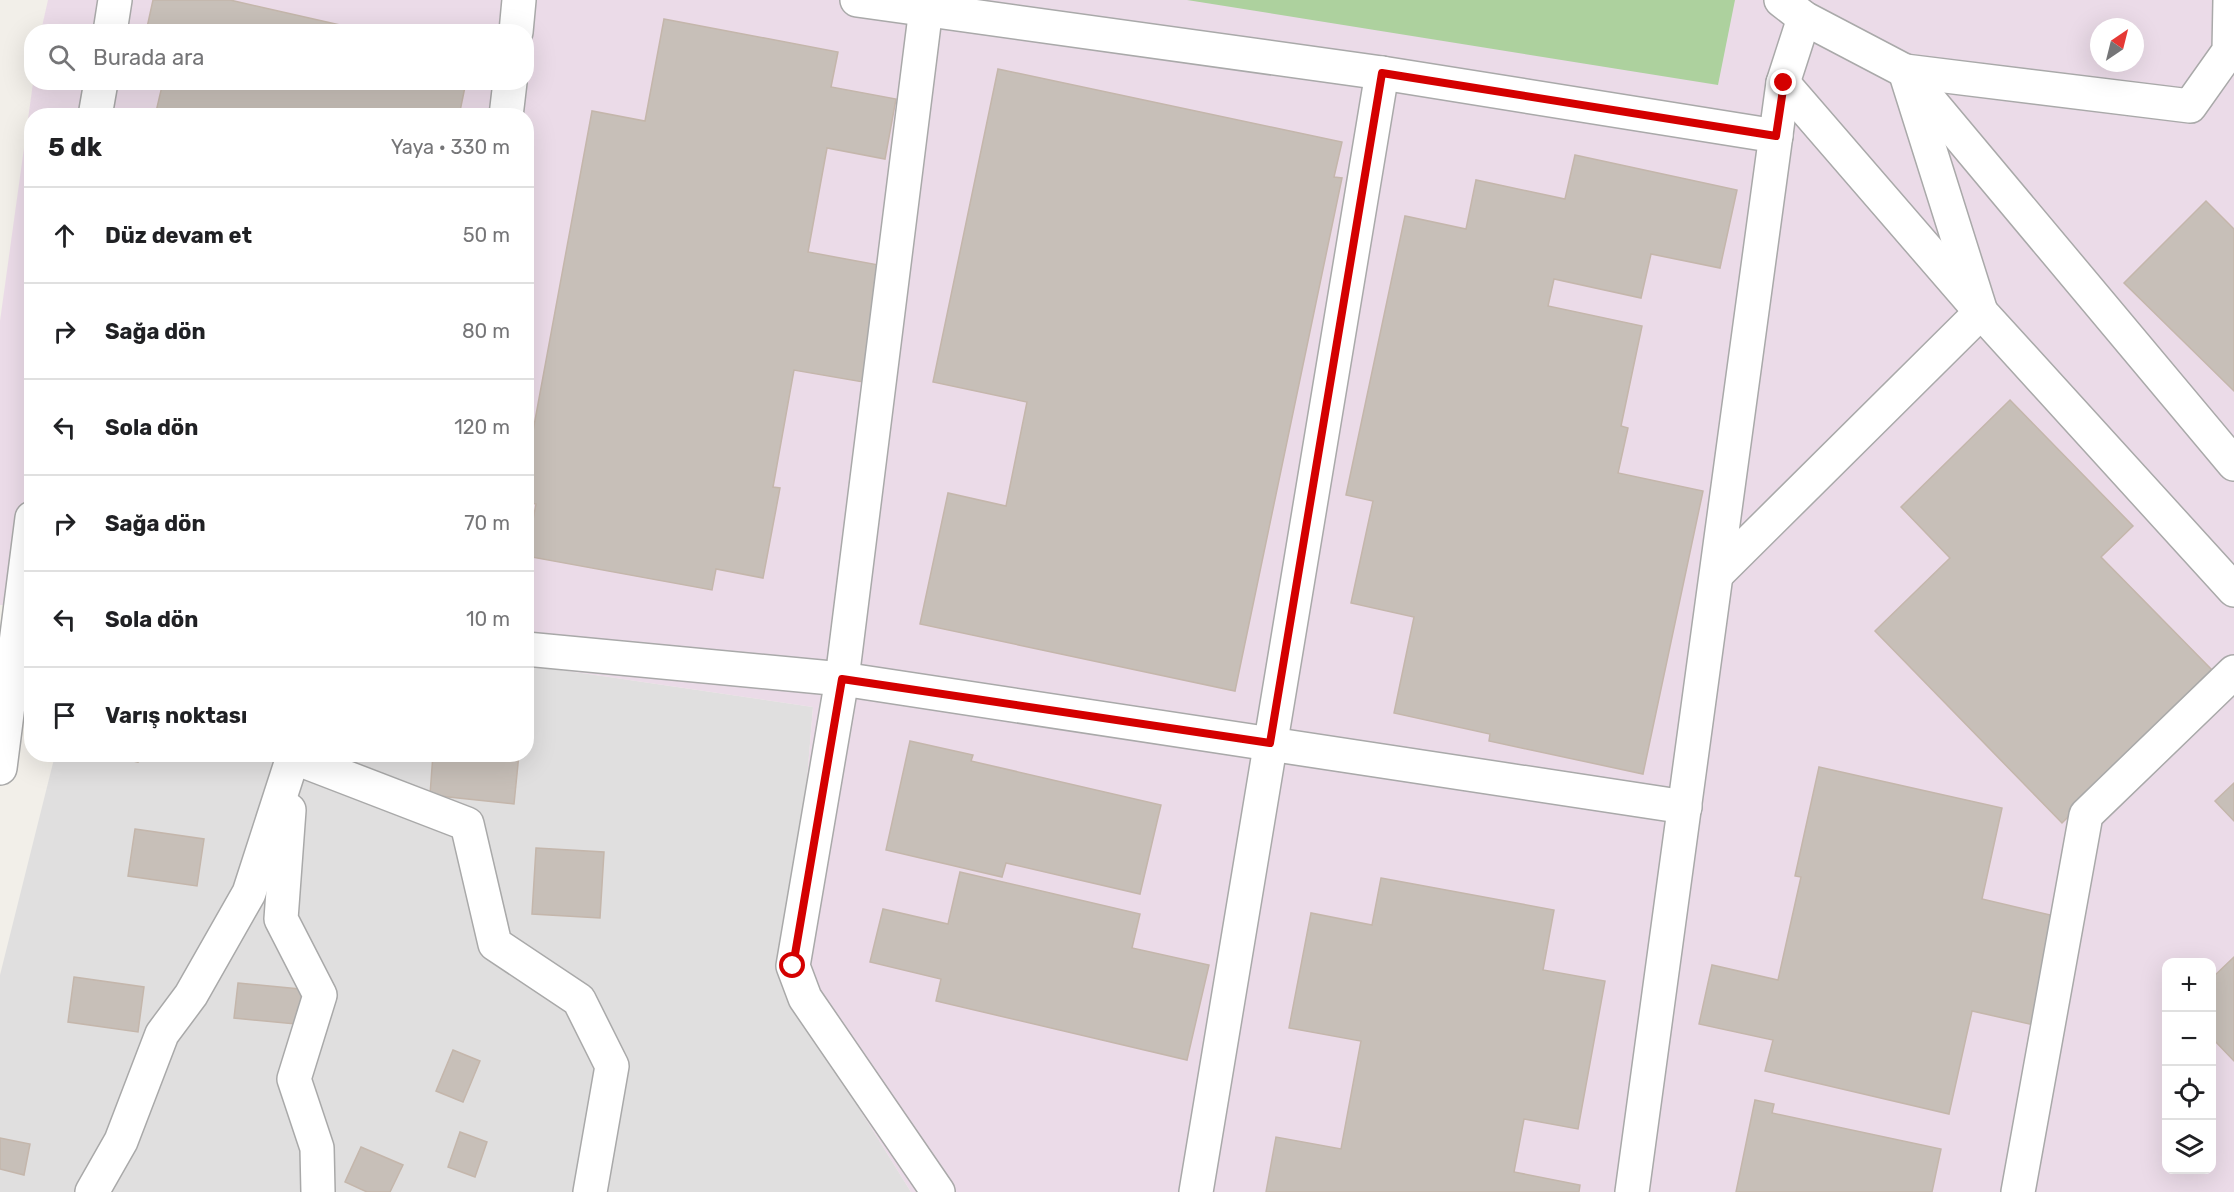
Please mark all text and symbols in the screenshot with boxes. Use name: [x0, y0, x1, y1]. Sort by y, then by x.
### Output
north arrow: [2090, 18, 2144, 72]
search box: [24, 24, 534, 90]
icon: search: [45, 41, 78, 74]
text: Burada ara: [93, 44, 204, 71]
route end: [1770, 69, 1796, 95]
text: 5 dk: [48, 132, 102, 163]
text: Yaya · 330 m: [391, 135, 510, 159]
icon: ahead: [48, 219, 81, 252]
text: Düz devam et: [105, 222, 252, 249]
text: 50 m: [463, 223, 510, 247]
icon: right: [48, 315, 81, 348]
text: Sağa dön: [105, 318, 206, 345]
text: 80 m: [462, 319, 510, 343]
icon: left: [48, 411, 81, 444]
text: Sola dön: [105, 414, 198, 441]
text: 120 m: [454, 415, 510, 439]
icon: right: [48, 507, 81, 540]
text: Sağa dön: [105, 510, 206, 537]
text: 70 m: [464, 511, 510, 535]
icon: left: [48, 603, 81, 636]
text: Sola dön: [105, 606, 198, 633]
text: 10 m: [466, 607, 510, 631]
icon: arrive: [48, 699, 81, 732]
text: Varış noktası: [105, 702, 247, 729]
route start: [779, 952, 805, 978]
map controls: [2162, 958, 2216, 1174]
button: +: [2162, 958, 2216, 1012]
button: −: [2162, 1012, 2216, 1066]
button: locate: [2162, 1066, 2216, 1120]
button: layers: [2162, 1120, 2216, 1174]

